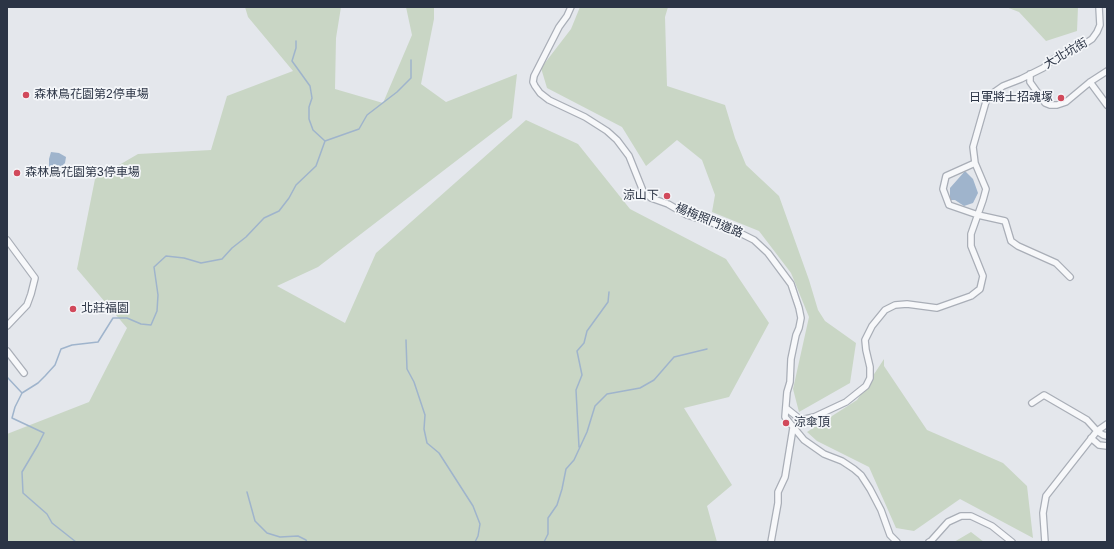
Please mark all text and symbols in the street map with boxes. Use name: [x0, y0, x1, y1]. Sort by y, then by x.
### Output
street label: 大北坑街: [1042, 36, 1090, 72]
place label: 森林鳥花園第2停車場: [34, 88, 149, 102]
marker: 森林鳥花園第2停車場: [21, 90, 31, 100]
place label: 日軍將士招魂塚: [969, 91, 1053, 105]
marker: 日軍將士招魂塚: [1056, 93, 1066, 103]
place label: 森林鳥花園第3停車場: [25, 166, 140, 180]
marker: 森林鳥花園第3停車場: [12, 168, 22, 178]
place label: 涼山下: [623, 189, 659, 203]
marker: 涼山下: [662, 191, 672, 201]
street label: 楊梅照門道路: [673, 201, 745, 241]
place label: 北莊福園: [81, 302, 129, 316]
marker: 北莊福園: [68, 304, 78, 314]
place label: 涼傘頂: [794, 416, 830, 430]
marker: 涼傘頂: [781, 418, 791, 428]

